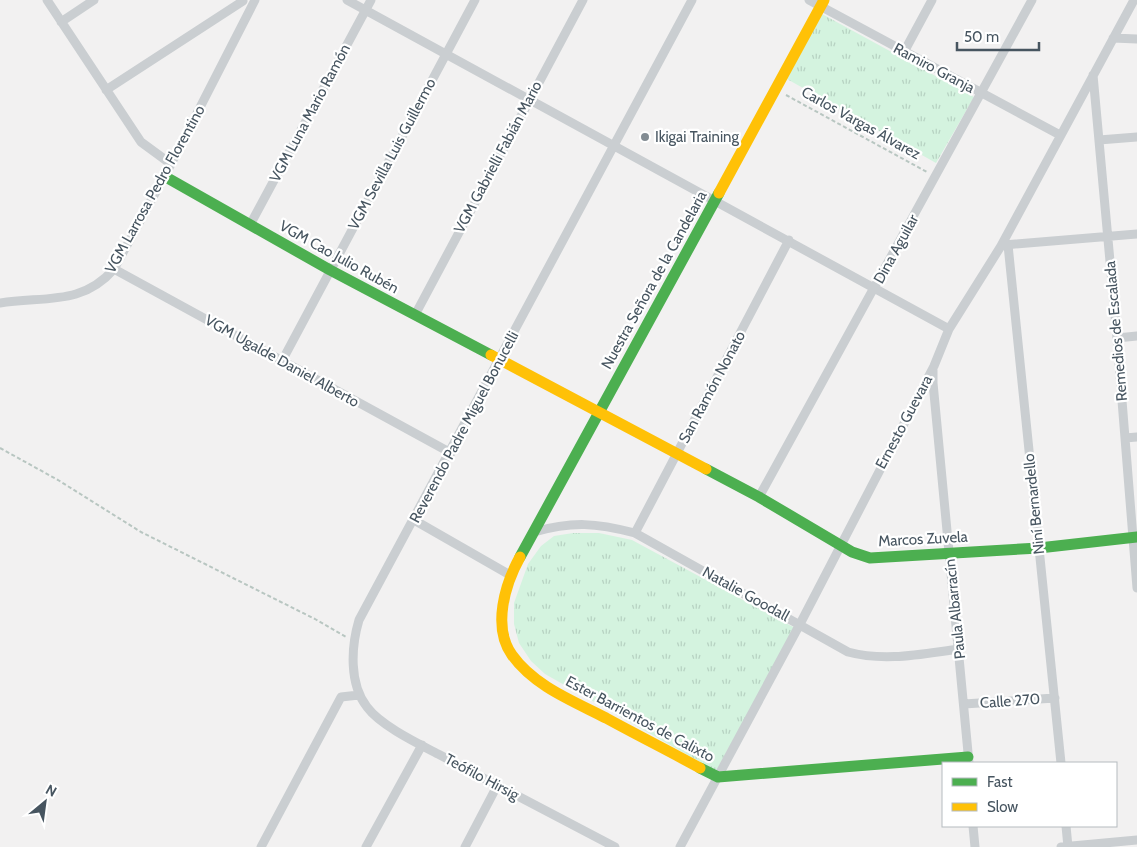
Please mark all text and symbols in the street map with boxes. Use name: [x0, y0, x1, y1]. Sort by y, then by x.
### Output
scale bar: [957, 20, 1040, 52]
text: 50 m: [964, 28, 999, 46]
street label: Ramiro Granja: [890, 39, 978, 97]
street label: VGM Luna Mario Ramón: [266, 41, 354, 185]
street label: VGM Sevilla Luis Guillermo: [344, 75, 440, 233]
street label: VGM Gabrielli Fabián Mario: [450, 78, 546, 236]
street label: Carlos Vargas Álvarez: [798, 82, 924, 163]
street label: VGM Larrosa Pedro Florentino: [101, 102, 209, 276]
place label: Ikigai Training: [655, 128, 739, 146]
marker: Ikigai Training: [639, 131, 651, 143]
street label: Nuestra Señora de la Candelaria: [597, 187, 711, 372]
street label: Dina Aguilar: [870, 211, 922, 287]
street label: VGM Cao Julio Rubén: [276, 217, 402, 297]
street label: Remedios de Escalada: [1101, 259, 1131, 402]
street label: VGM Ugalde Daniel Alberto: [202, 311, 362, 411]
street label: Reverendo Padre Miguel Bonucelli: [406, 328, 522, 526]
street label: San Ramón Nonato: [675, 328, 749, 446]
street label: Ernesto Guevara: [872, 371, 937, 472]
street label: Niní Bernardello: [1020, 453, 1048, 555]
street label: Marcos Zuvela: [878, 528, 969, 550]
street label: Paula Albarracín: [941, 558, 969, 660]
street label: Natalie Goodall: [699, 563, 793, 626]
street label: Ester Barrientos de Calixto: [563, 672, 717, 766]
street label: Calle 270: [979, 690, 1041, 712]
street label: Teófilo Hirsig: [442, 750, 523, 804]
legend: [942, 762, 1117, 827]
text: Fast: [987, 773, 1012, 791]
north arrow: [20, 777, 70, 827]
text: N: [43, 780, 60, 801]
text: Slow: [987, 798, 1018, 816]

